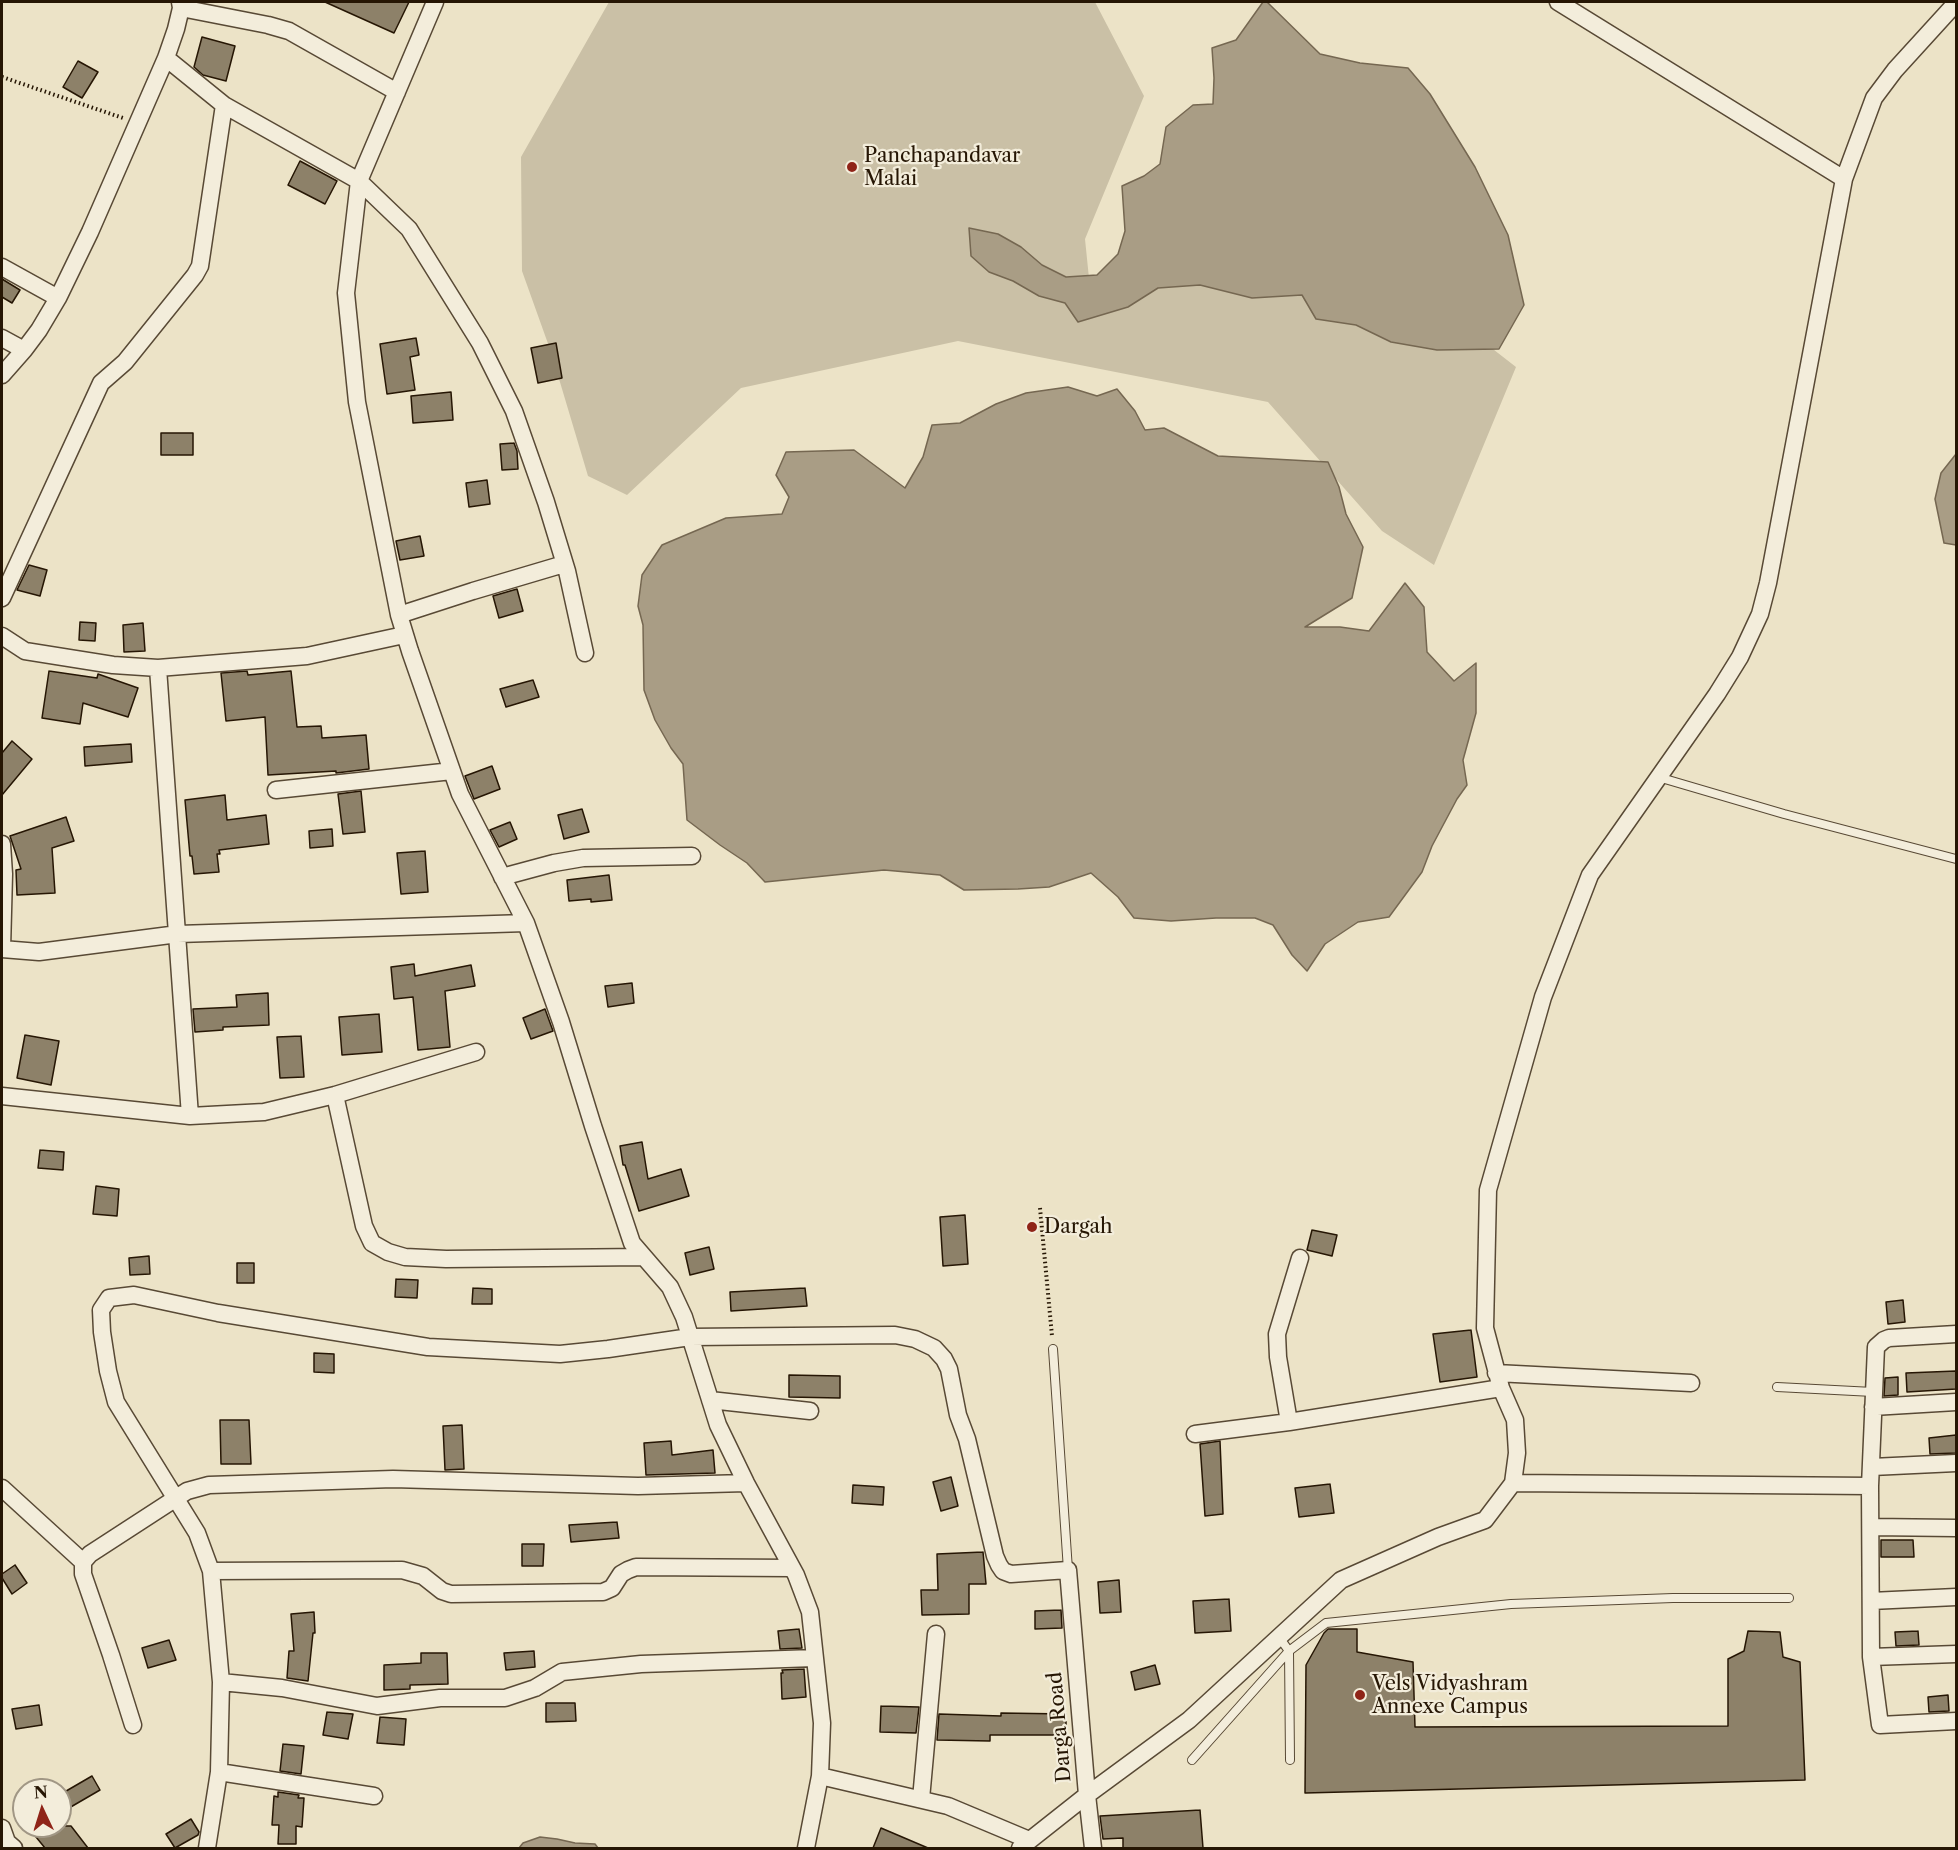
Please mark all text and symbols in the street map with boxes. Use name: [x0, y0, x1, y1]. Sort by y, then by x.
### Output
place label: Panchapandavar Malai: [864, 144, 1020, 191]
marker: Panchapandavar Malai: [845, 160, 859, 174]
place label: Dargah: [1044, 1215, 1113, 1239]
marker: Dargah: [1025, 1220, 1039, 1234]
street label: Darga Road: [1043, 1671, 1077, 1783]
place label: Vels Vidyashram Annexe Campus: [1372, 1672, 1528, 1719]
marker: Vels Vidyashram Annexe Campus: [1353, 1688, 1367, 1702]
north arrow: [12, 1778, 72, 1838]
text: N: [33, 1782, 49, 1802]

